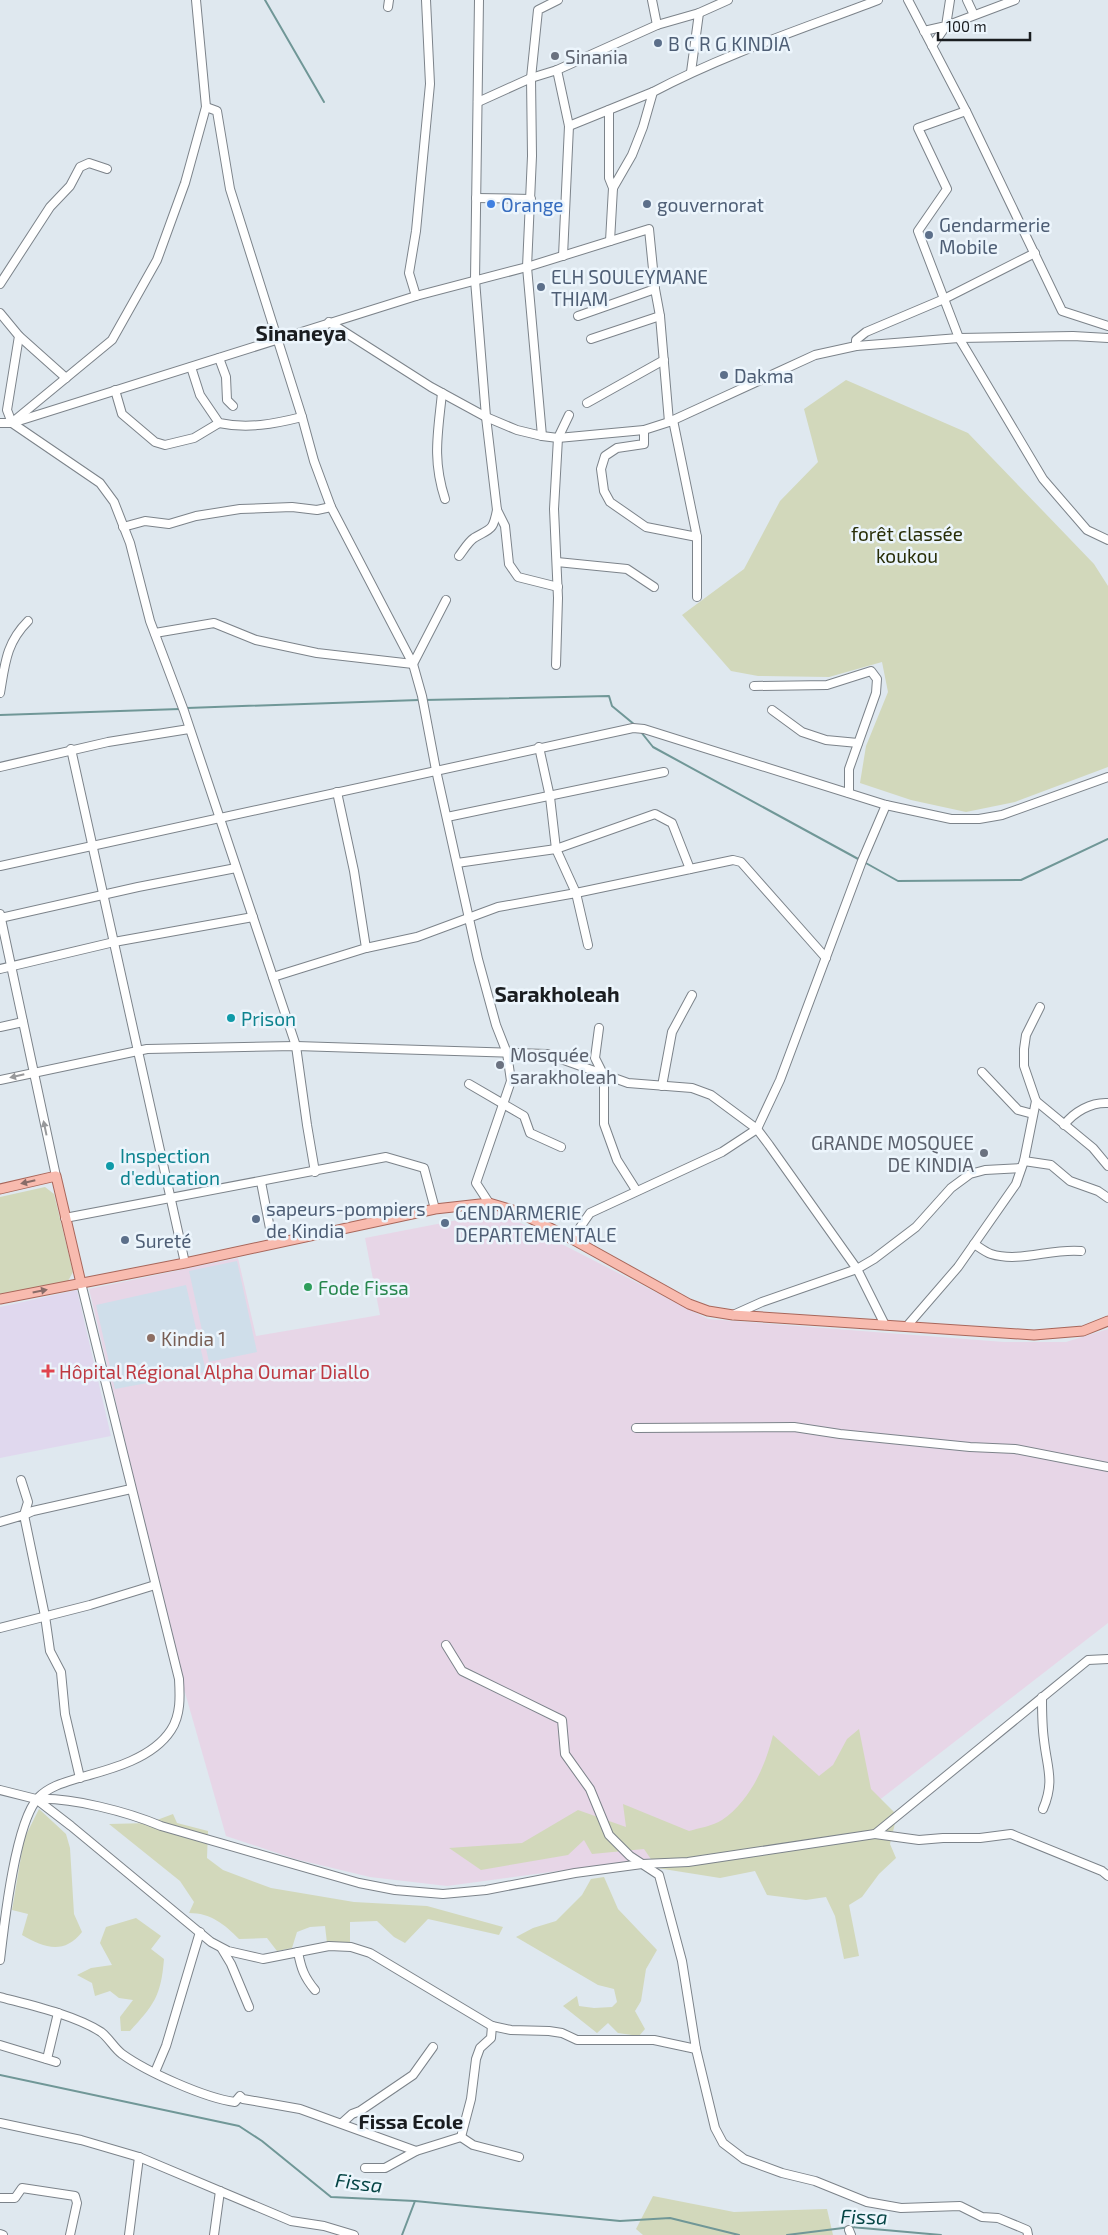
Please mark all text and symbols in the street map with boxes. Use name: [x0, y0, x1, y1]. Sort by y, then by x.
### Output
scale bar: [938, 10, 1030, 42]
text: 100 m: [946, 17, 987, 35]
place label: B C R G KINDIA: [668, 32, 790, 55]
marker: B C R G KINDIA: [652, 37, 664, 49]
place label: Sinania: [565, 45, 628, 68]
marker: Sinania: [549, 50, 561, 62]
place label: Orange: [501, 193, 564, 216]
place label: gouvernorat: [657, 193, 764, 216]
marker: Orange: [485, 198, 497, 210]
marker: gouvernorat: [641, 198, 653, 210]
place label: Gendarmerie Mobile: [939, 213, 1051, 258]
marker: Gendarmerie Mobile: [923, 229, 935, 241]
place label: ELH SOULEYMANE THIAM: [551, 265, 708, 310]
marker: ELH SOULEYMANE THIAM: [535, 281, 547, 293]
district label: Sinaneya: [256, 320, 346, 346]
place label: Dakma: [734, 364, 794, 387]
marker: Dakma: [718, 369, 730, 381]
park label: forêt classée koukou: [851, 522, 963, 567]
district label: Sarakholeah: [494, 981, 620, 1006]
place label: Prison: [241, 1007, 296, 1030]
marker: Prison: [225, 1012, 237, 1024]
place label: Mosquée sarakholeah: [510, 1043, 617, 1088]
marker: Mosquée sarakholeah: [494, 1059, 506, 1071]
one-way arrow: [9, 1072, 24, 1080]
one-way arrow: [41, 1120, 49, 1136]
place label: GRANDE MOSQUEE DE KINDIA: [811, 1131, 974, 1176]
place label: Inspection d'education: [120, 1144, 220, 1189]
marker: GRANDE MOSQUEE DE KINDIA: [978, 1147, 990, 1159]
marker: Inspection d'education: [104, 1160, 116, 1172]
one-way arrow: [20, 1178, 36, 1186]
place label: sapeurs-pompiers de Kindia: [266, 1197, 426, 1242]
place label: GENDARMERIE DEPARTEMENTALE: [455, 1201, 617, 1246]
marker: sapeurs-pompiers de Kindia: [250, 1213, 262, 1225]
marker: GENDARMERIE DEPARTEMENTALE: [439, 1217, 451, 1229]
place label: Sureté: [135, 1229, 192, 1252]
marker: Sureté: [119, 1234, 131, 1246]
place label: Fode Fissa: [318, 1276, 409, 1299]
marker: Fode Fissa: [302, 1281, 314, 1293]
one-way arrow: [33, 1287, 49, 1295]
place label: Kindia 1: [161, 1327, 226, 1350]
marker: Kindia 1: [145, 1332, 157, 1344]
place label: Hôpital Régional Alpha Oumar Diallo: [59, 1360, 370, 1383]
marker: Hôpital Régional Alpha Oumar Diallo: [41, 1364, 55, 1378]
district label: Fissa Ecole: [359, 2109, 463, 2133]
water label: Fissa: [334, 2167, 384, 2197]
water label: Fissa: [840, 2204, 888, 2228]

